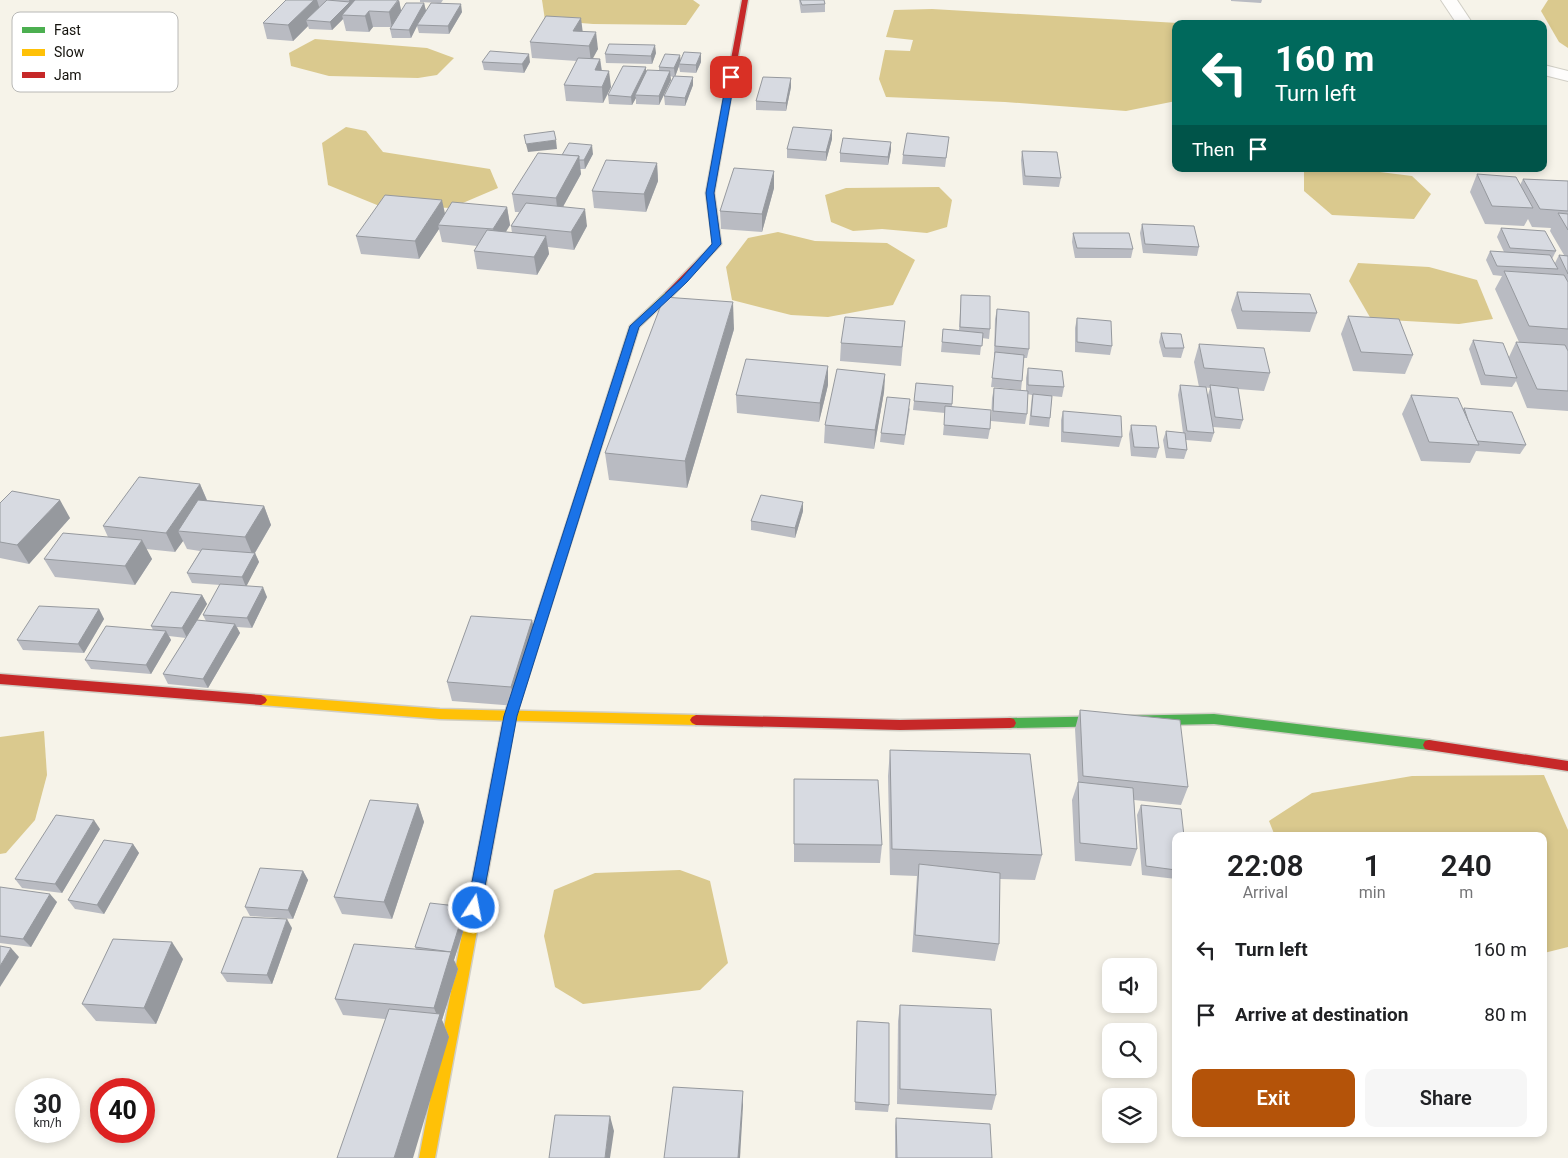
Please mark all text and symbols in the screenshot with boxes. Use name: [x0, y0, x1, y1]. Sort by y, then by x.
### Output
legend: [12, 12, 178, 92]
text: Fast: [54, 22, 81, 38]
text: 160 m: [1275, 39, 1374, 80]
icon: left: [1192, 40, 1257, 105]
text: Slow: [54, 44, 85, 60]
pin: [710, 56, 752, 98]
icon: arrive: [717, 63, 745, 91]
text: Jam: [54, 67, 82, 83]
text: Turn left: [1275, 81, 1356, 106]
icon: arrive: [1244, 135, 1272, 163]
text: Then: [1192, 138, 1234, 161]
text: 22:08: [1227, 848, 1304, 883]
text: 1: [1364, 848, 1381, 883]
text: 240: [1441, 848, 1492, 883]
position arrow: [447, 881, 499, 933]
text: Arrival: [1243, 883, 1288, 902]
text: min: [1359, 883, 1386, 902]
text: m: [1459, 883, 1473, 902]
icon: left: [1192, 936, 1220, 964]
text: Turn left: [1235, 938, 1308, 961]
text: 160 m: [1474, 938, 1527, 961]
map controls: [1102, 958, 1157, 1143]
button: sound: [1102, 958, 1157, 1013]
icon: arrive: [1192, 1001, 1220, 1029]
text: Arrive at destination: [1235, 1003, 1408, 1026]
text: 80 m: [1484, 1003, 1527, 1026]
button: search: [1102, 1023, 1157, 1078]
button: Exit: [1192, 1069, 1355, 1127]
button: Share: [1365, 1069, 1527, 1127]
speed limit sign: 40: [90, 1078, 155, 1143]
button: layers: [1102, 1088, 1157, 1143]
text: 30: [33, 1090, 62, 1119]
text: km/h: [33, 1116, 62, 1130]

